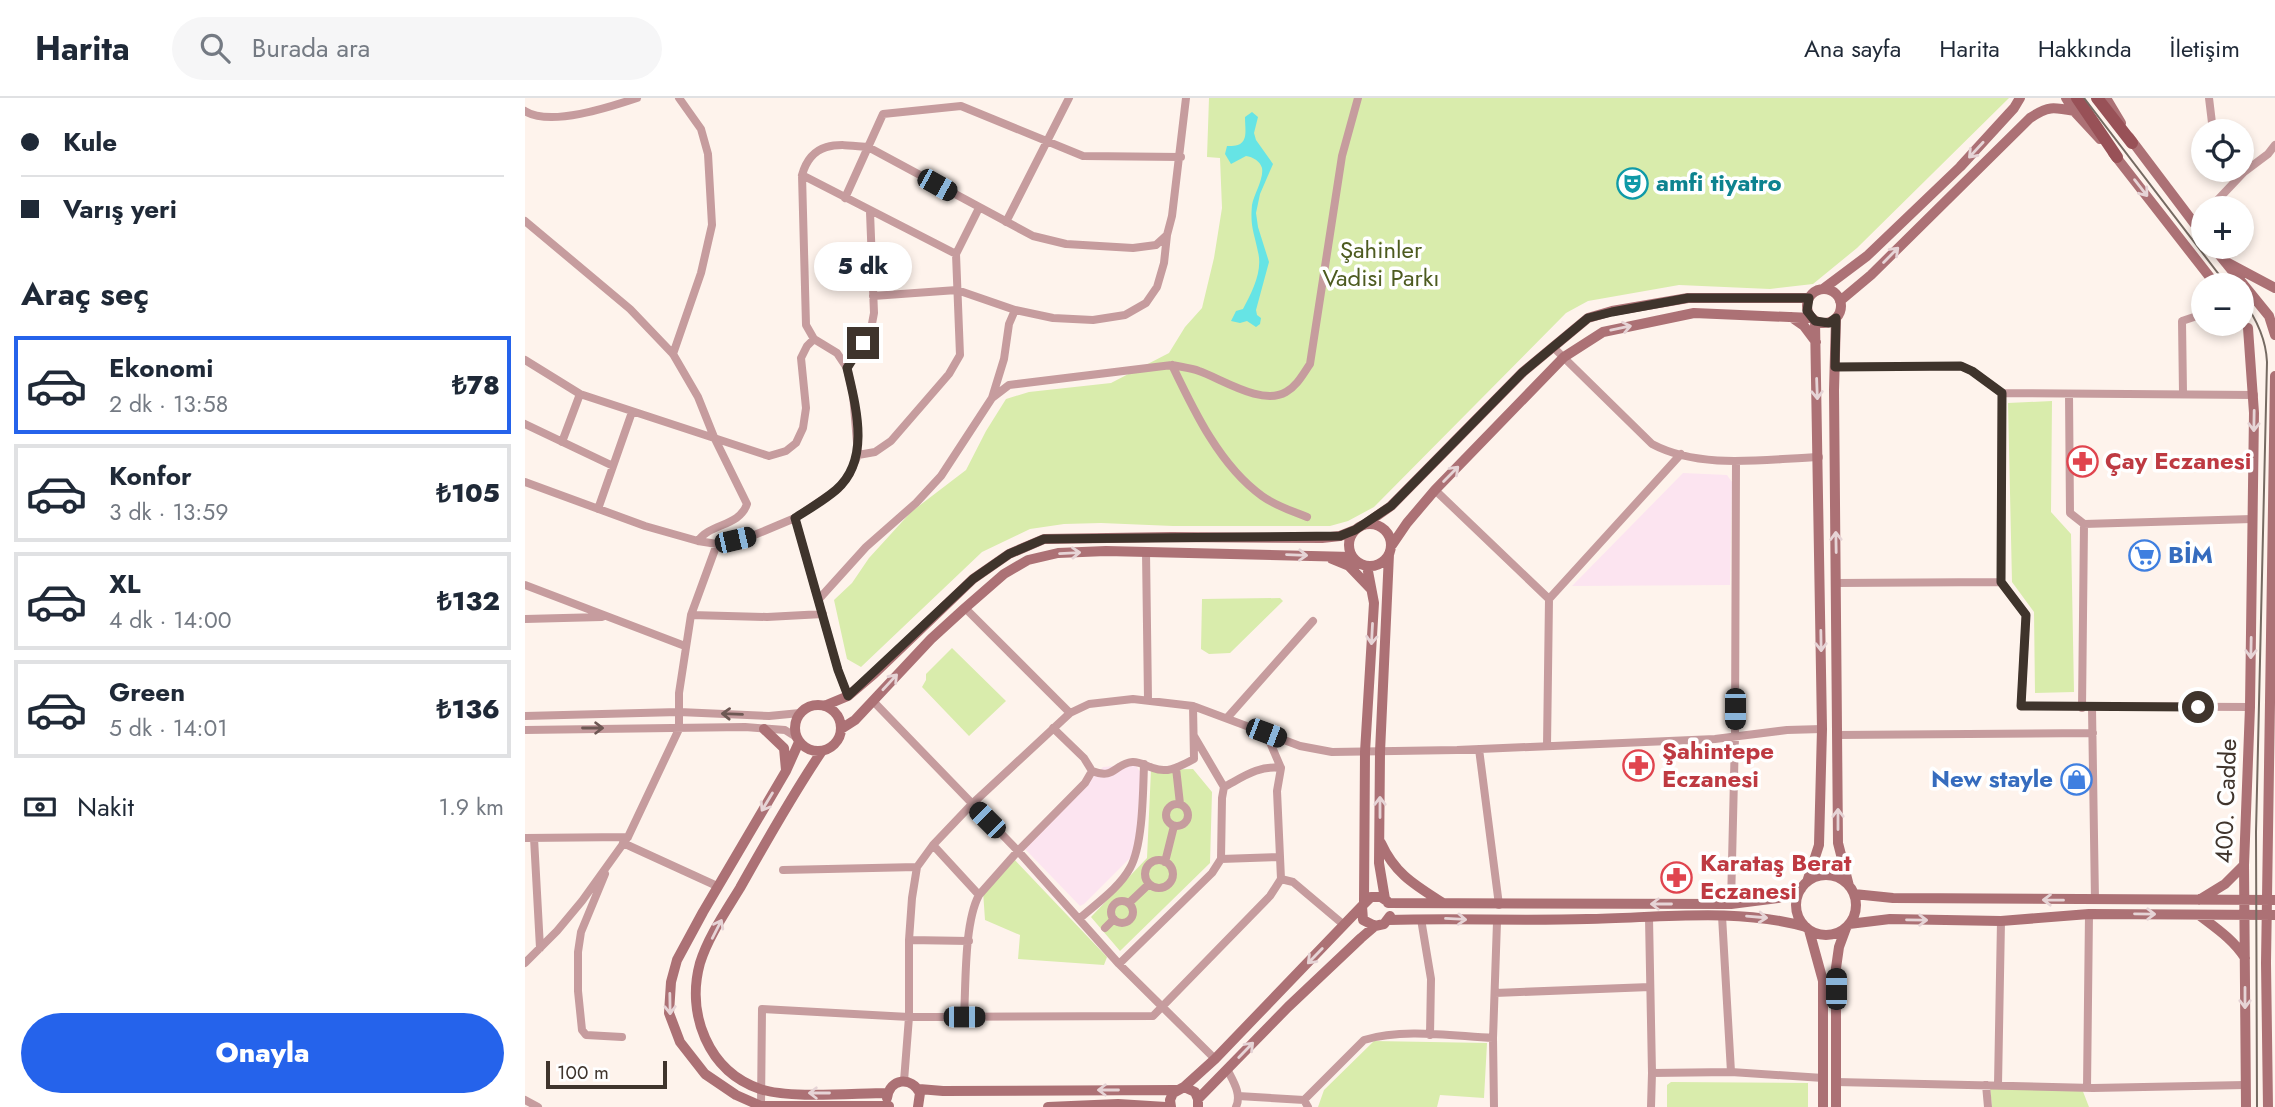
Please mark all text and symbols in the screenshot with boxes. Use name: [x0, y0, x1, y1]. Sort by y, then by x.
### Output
search box: [172, 17, 662, 80]
text: Harita: [35, 25, 130, 72]
icon: search: [196, 29, 234, 67]
text: Burada ara: [252, 29, 370, 67]
text: Ana sayfa: [1804, 31, 1901, 66]
text: Harita: [1939, 31, 2000, 66]
text: Hakkında: [2038, 31, 2132, 66]
text: İletişim: [2170, 31, 2240, 66]
map controls: [2191, 119, 2254, 336]
button: locate: [2191, 119, 2254, 182]
text: Kule: [63, 123, 117, 161]
one-way arrow: [1968, 141, 1984, 159]
place label: amfi tiyatro: [1656, 165, 1782, 200]
car: [914, 166, 961, 204]
theatre icon: amfi tiyatro: [1616, 166, 1650, 200]
one-way arrow: [2133, 178, 2149, 196]
text: Varış yeri: [63, 190, 177, 228]
button: +: [2191, 196, 2254, 259]
park label: Şahinler Vadisi Parkı: [1322, 232, 1440, 295]
callout: 5 dk: [814, 242, 912, 290]
one-way arrow: [1882, 247, 1899, 264]
text: 5 dk: [837, 249, 889, 283]
text: Araç seç: [21, 271, 149, 317]
button: −: [2191, 273, 2254, 336]
one-way arrow: [1609, 321, 1632, 335]
route end: [847, 327, 879, 359]
text: Ekonomi: [109, 349, 213, 387]
icon: car: [25, 354, 88, 417]
text: ₺78: [452, 366, 500, 404]
one-way arrow: [1811, 378, 1824, 401]
text: 2 dk · 13:58: [109, 387, 228, 421]
one-way arrow: [2247, 409, 2261, 432]
place label: Çay Eczanesi: [2105, 443, 2251, 478]
pharmacy icon: Çay Eczanesi: [2065, 444, 2099, 478]
text: Konfor: [109, 457, 192, 495]
icon: car: [25, 462, 88, 525]
one-way arrow: [1442, 466, 1459, 483]
text: ₺105: [436, 474, 500, 512]
text: 3 dk · 13:59: [109, 495, 228, 529]
car: [713, 525, 758, 555]
one-way arrow: [1829, 531, 1843, 554]
place label: BİM: [2168, 537, 2213, 572]
supermarket icon: BİM: [2128, 538, 2162, 572]
one-way arrow: [1058, 546, 1081, 559]
one-way arrow: [1285, 548, 1308, 562]
text: XL: [109, 565, 141, 603]
icon: car: [25, 570, 88, 633]
text: ₺132: [437, 582, 500, 620]
text: 4 dk · 14:00: [109, 603, 232, 637]
one-way arrow: [1366, 622, 1379, 645]
one-way arrow: [1814, 630, 1828, 653]
one-way arrow: [2244, 637, 2258, 660]
text: Green: [109, 673, 185, 711]
one-way arrow: [882, 674, 899, 691]
icon: car: [25, 678, 88, 741]
car: [1725, 688, 1746, 730]
text: ₺136: [437, 690, 500, 728]
route start: [2182, 691, 2214, 723]
one-way arrow: [721, 708, 744, 721]
text: 5 dk · 14:01: [109, 711, 228, 745]
car: [1243, 716, 1290, 750]
one-way arrow: [581, 722, 604, 735]
place label: Şahintepe Eczanesi: [1662, 733, 1774, 796]
street label: 400. Cadde: [2206, 738, 2245, 864]
pharmacy icon: Şahintepe Eczanesi: [1622, 748, 1656, 782]
place label: New stayle: [1931, 761, 2053, 796]
shop icon: New stayle: [2059, 762, 2093, 796]
icon: cash: [21, 788, 59, 826]
text: Nakit: [77, 788, 134, 826]
text: 1.9 km: [439, 790, 504, 824]
one-way arrow: [760, 791, 773, 812]
one-way arrow: [1373, 796, 1387, 819]
car: [965, 798, 1010, 842]
one-way arrow: [1831, 808, 1845, 831]
place label: Karataş Berat Eczanesi: [1700, 845, 1852, 908]
pharmacy icon: Karataş Berat Eczanesi: [1660, 860, 1694, 894]
one-way arrow: [2042, 893, 2065, 907]
one-way arrow: [1650, 897, 1673, 911]
one-way arrow: [2133, 908, 2156, 921]
one-way arrow: [1745, 911, 1768, 924]
one-way arrow: [1444, 913, 1467, 926]
one-way arrow: [1906, 913, 1929, 926]
one-way arrow: [710, 919, 724, 940]
one-way arrow: [1306, 947, 1323, 964]
car: [1826, 968, 1847, 1010]
one-way arrow: [2238, 987, 2252, 1010]
one-way arrow: [664, 993, 677, 1016]
car: [944, 1007, 986, 1028]
button: Onayla: [21, 1013, 504, 1093]
one-way arrow: [1237, 1042, 1254, 1059]
scale bar: [546, 1058, 667, 1090]
text: 100 m: [557, 1059, 609, 1086]
one-way arrow: [1096, 1083, 1119, 1097]
one-way arrow: [808, 1086, 831, 1100]

